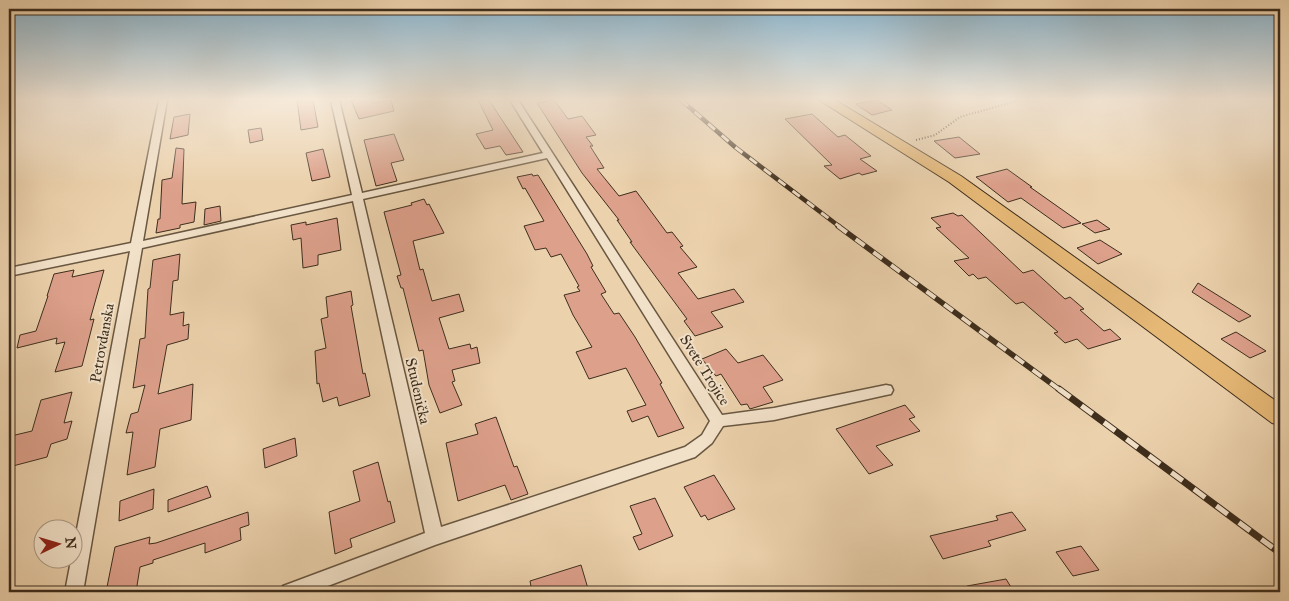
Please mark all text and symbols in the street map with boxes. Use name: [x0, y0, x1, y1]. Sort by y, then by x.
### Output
street label: Petrovdanska: [86, 301, 118, 384]
street label: Svete Trojice: [676, 331, 734, 409]
street label: Studenička: [402, 356, 435, 427]
north arrow: [32, 518, 82, 568]
text: N: [61, 536, 79, 550]

